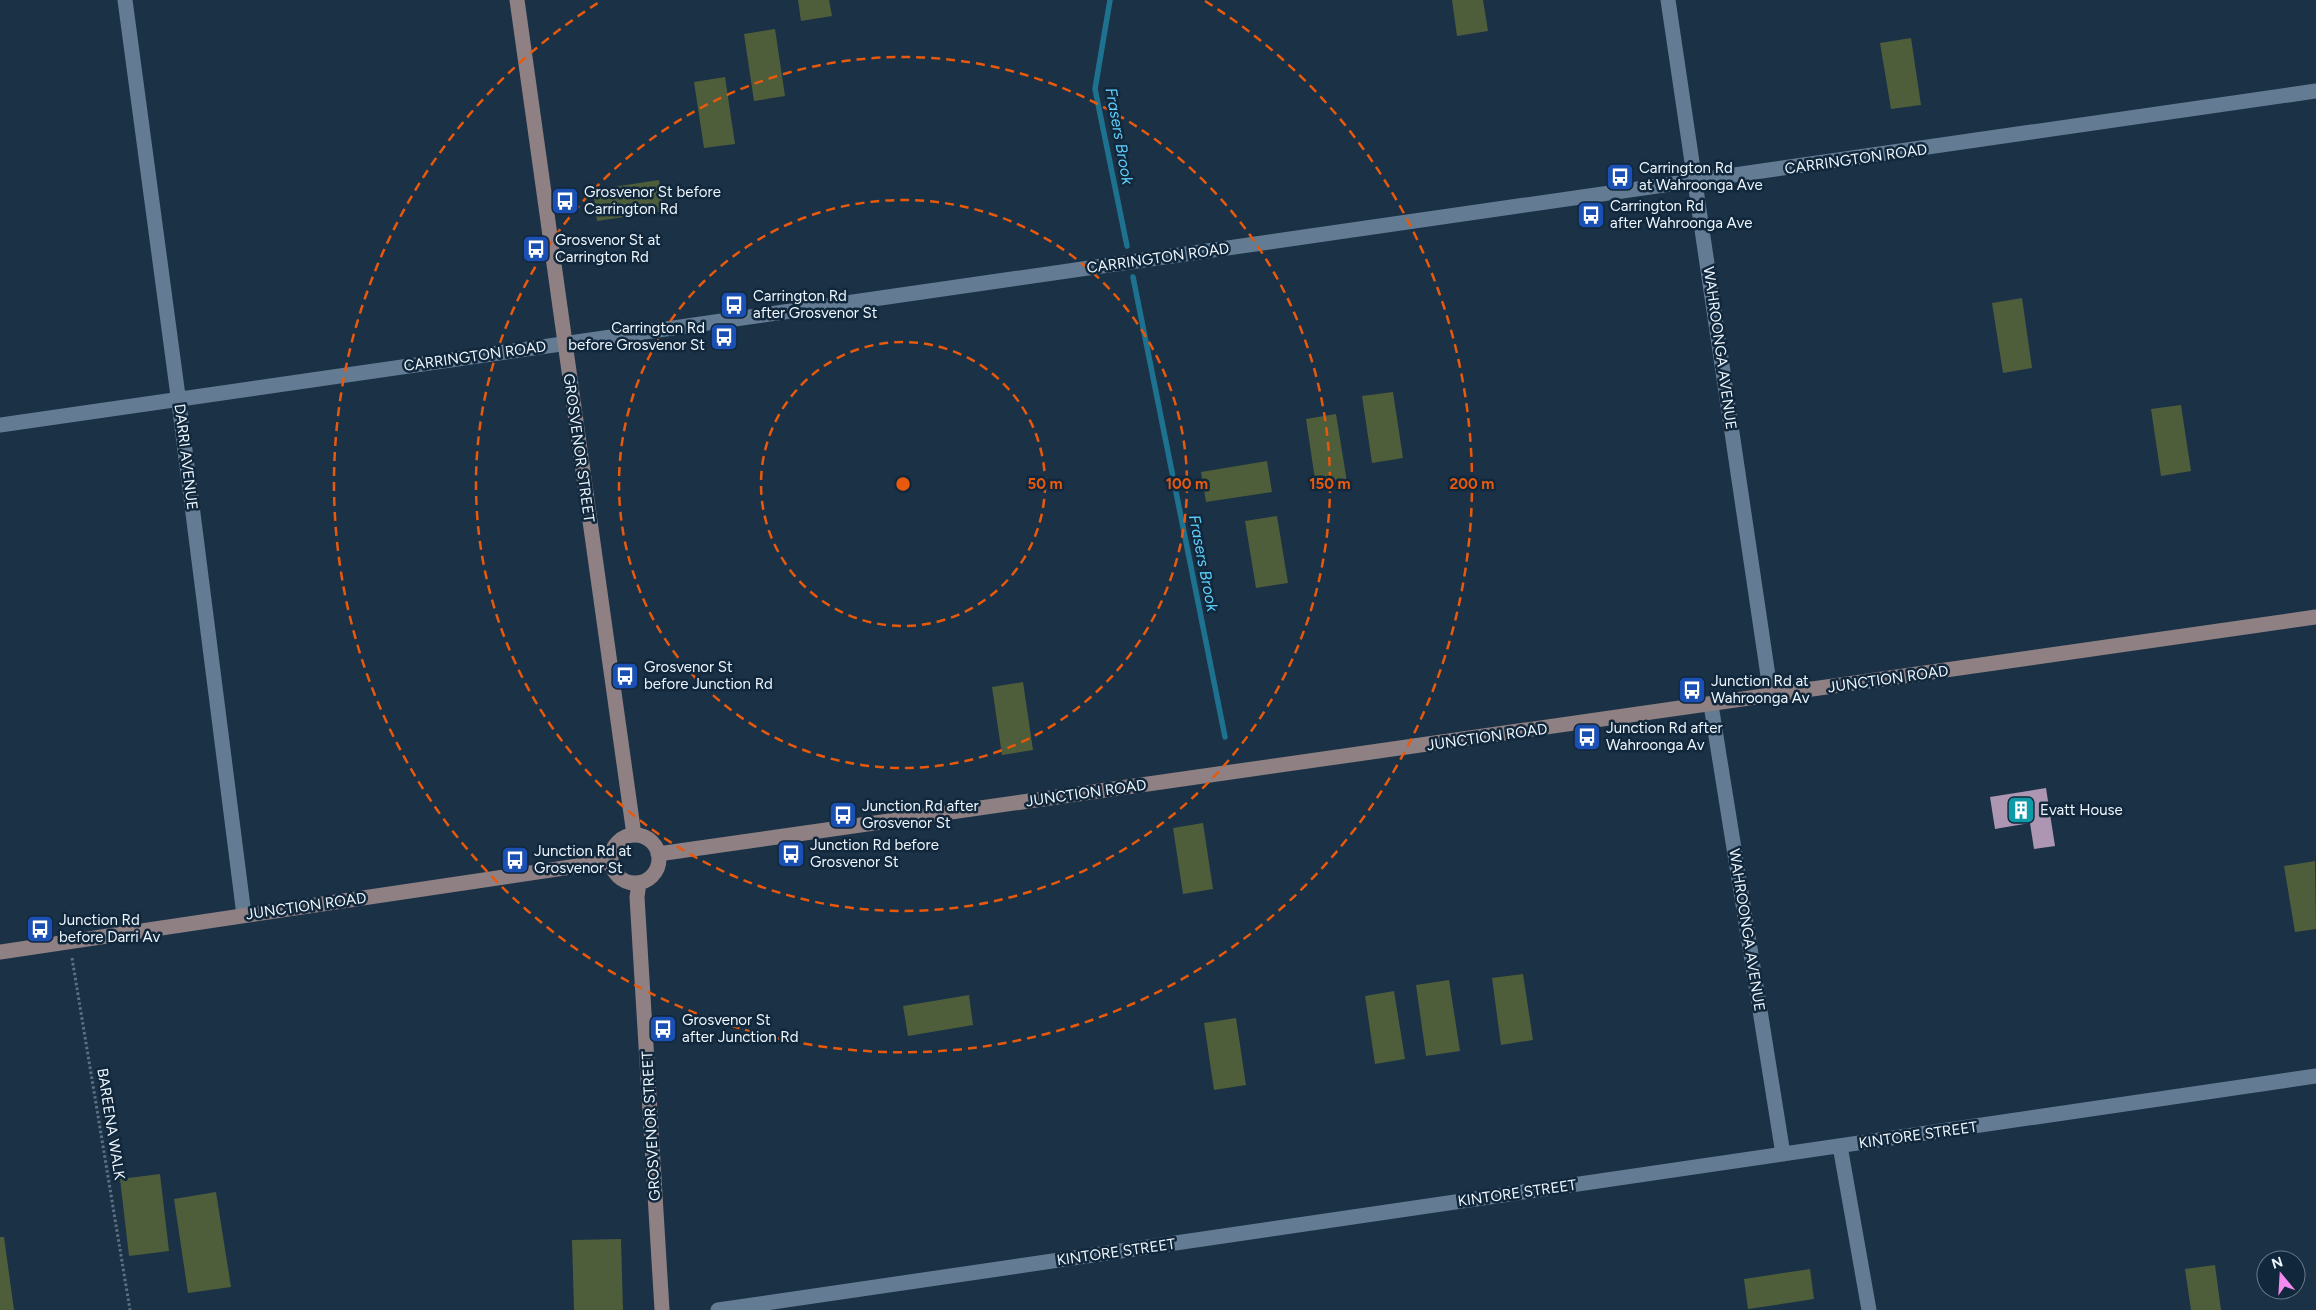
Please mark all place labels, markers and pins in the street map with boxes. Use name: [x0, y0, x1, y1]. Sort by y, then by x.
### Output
place label: Carrington Rd at Wahroonga Ave: [1639, 159, 1763, 194]
bus stop icon: Carrington Rd at Wahroonga Ave: [1605, 162, 1635, 192]
place label: Grosvenor St before Carrington Rd: [584, 183, 721, 218]
bus stop icon: Grosvenor St before Carrington Rd: [550, 186, 580, 216]
place label: Carrington Rd after Wahroonga Ave: [1610, 197, 1752, 232]
bus stop icon: Carrington Rd after Wahroonga Ave: [1576, 200, 1606, 230]
place label: Grosvenor St at Carrington Rd: [555, 231, 661, 266]
bus stop icon: Grosvenor St at Carrington Rd: [521, 234, 551, 264]
place label: Carrington Rd after Grosvenor St: [753, 287, 878, 322]
bus stop icon: Carrington Rd after Grosvenor St: [719, 290, 749, 320]
place label: Carrington Rd before Grosvenor St: [568, 319, 705, 354]
bus stop icon: Carrington Rd before Grosvenor St: [709, 322, 739, 352]
centre of rings: [894, 475, 912, 493]
place label: Grosvenor St before Junction Rd: [644, 658, 773, 693]
bus stop icon: Grosvenor St before Junction Rd: [610, 661, 640, 691]
place label: Junction Rd at Wahroonga Av: [1711, 672, 1810, 707]
bus stop icon: Junction Rd at Wahroonga Av: [1677, 675, 1707, 705]
place label: Junction Rd after Wahroonga Av: [1606, 719, 1722, 754]
bus stop icon: Junction Rd after Wahroonga Av: [1572, 722, 1602, 752]
building icon: Evatt House: [2006, 795, 2036, 825]
place label: Junction Rd after Grosvenor St: [862, 797, 978, 832]
bus stop icon: Junction Rd after Grosvenor St: [828, 800, 858, 830]
place label: Evatt House: [2040, 801, 2123, 819]
place label: Junction Rd before Grosvenor St: [810, 836, 939, 871]
bus stop icon: Junction Rd before Grosvenor St: [776, 839, 806, 869]
place label: Junction Rd at Grosvenor St: [534, 842, 632, 877]
bus stop icon: Junction Rd at Grosvenor St: [500, 845, 530, 875]
place label: Junction Rd before Darri Av: [59, 911, 160, 946]
bus stop icon: Junction Rd before Darri Av: [25, 914, 55, 944]
place label: Grosvenor St after Junction Rd: [682, 1011, 798, 1046]
bus stop icon: Grosvenor St after Junction Rd: [648, 1014, 678, 1044]

